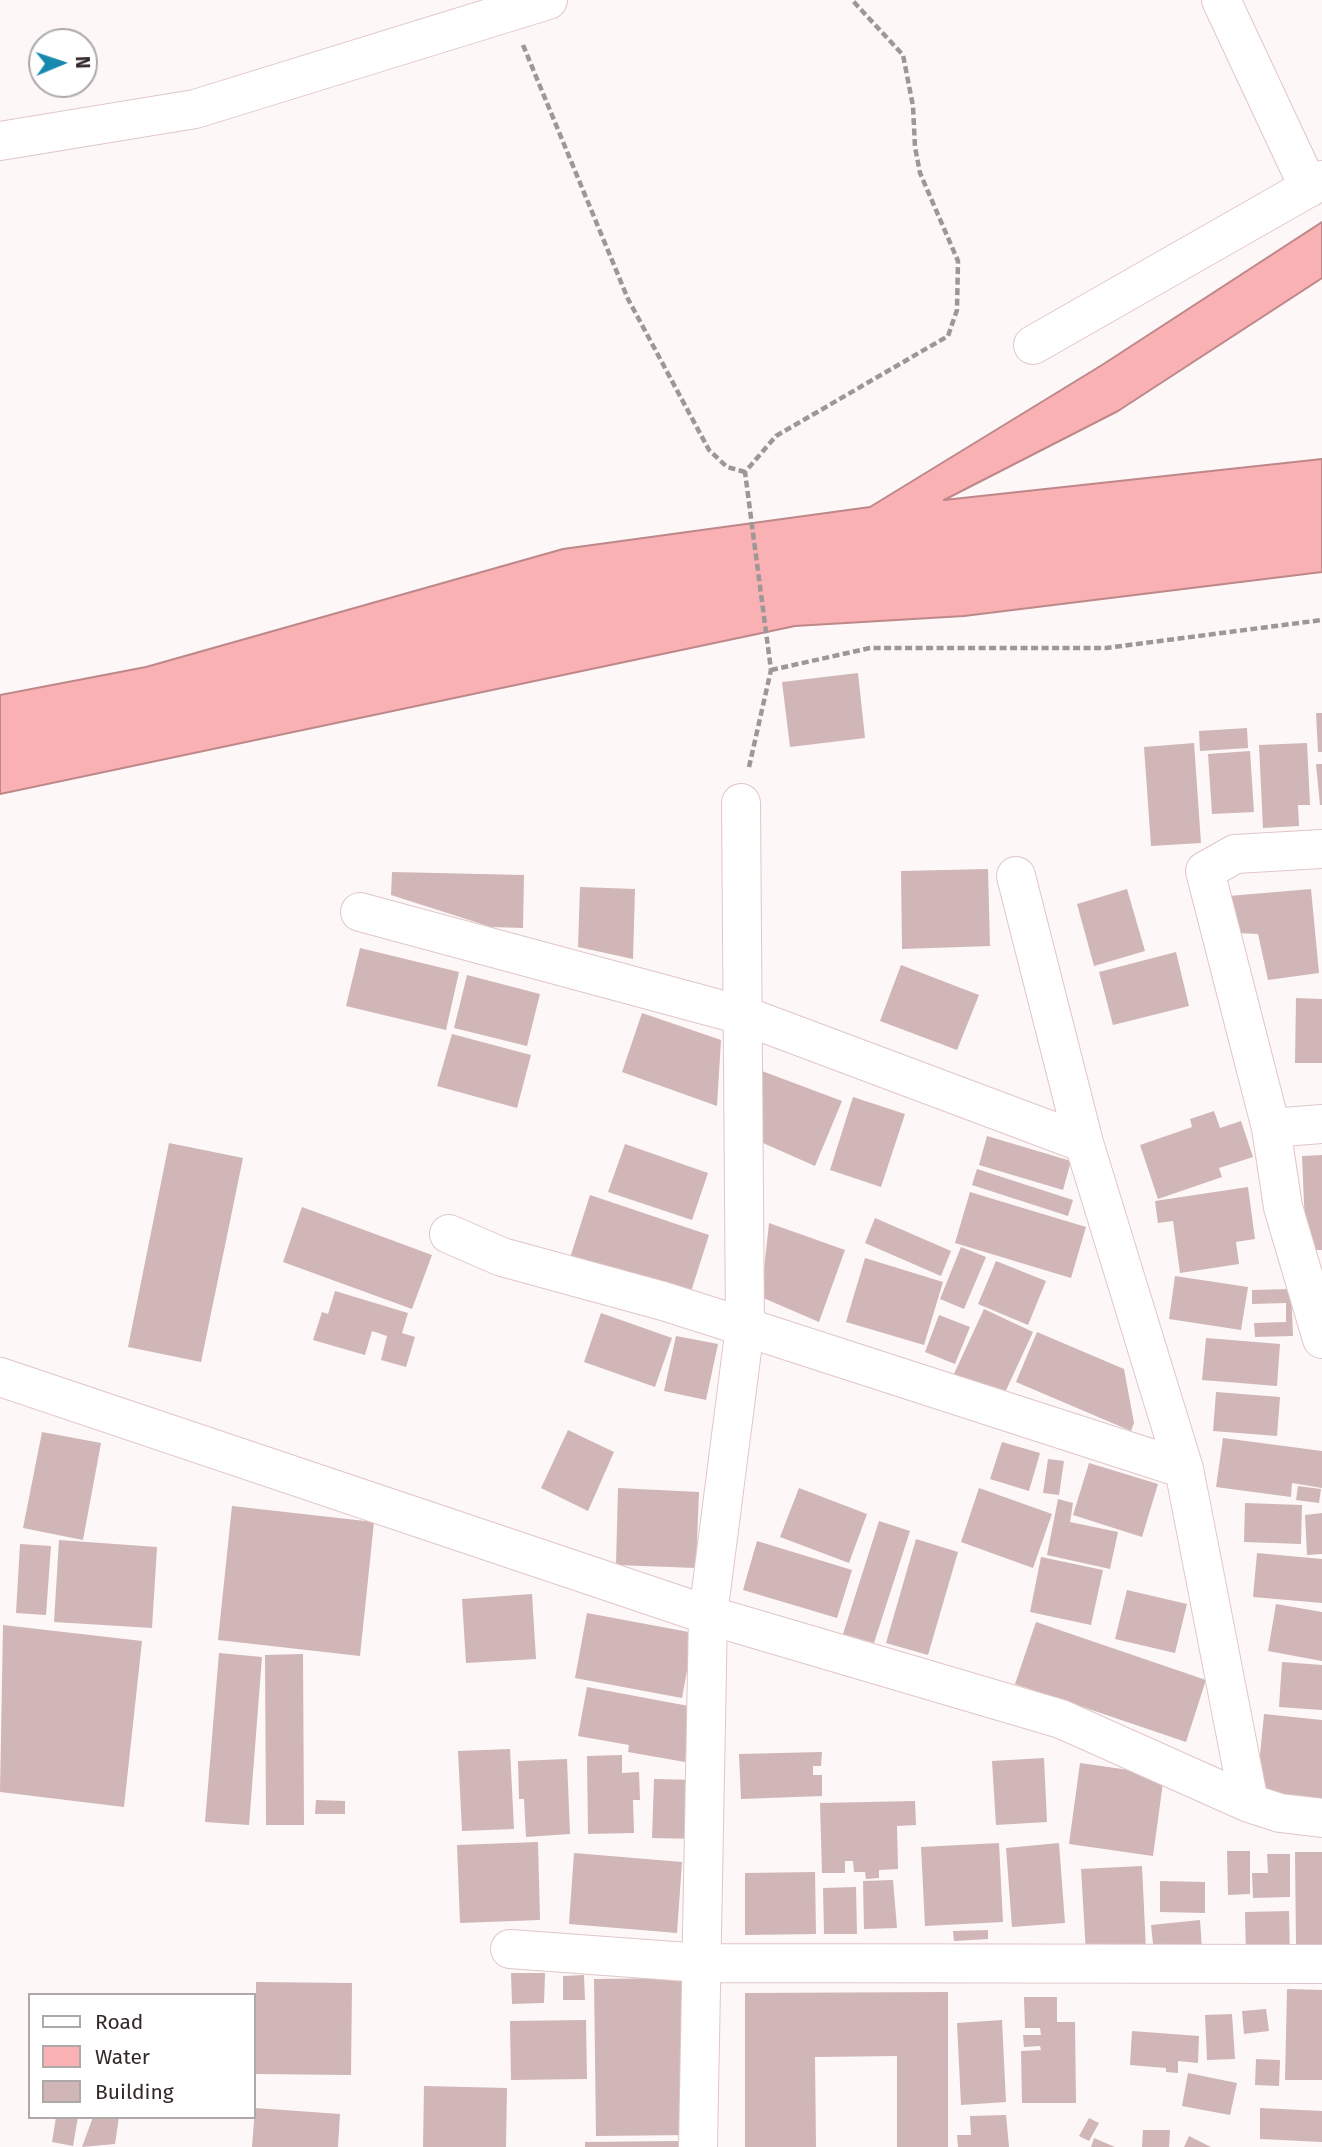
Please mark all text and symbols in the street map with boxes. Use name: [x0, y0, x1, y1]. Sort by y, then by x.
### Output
north arrow: [28, 28, 98, 98]
text: N: [71, 56, 94, 69]
legend: [28, 1993, 256, 2119]
text: Road: [95, 2009, 143, 2035]
text: Water: [95, 2044, 150, 2070]
text: Building: [95, 2079, 174, 2105]

